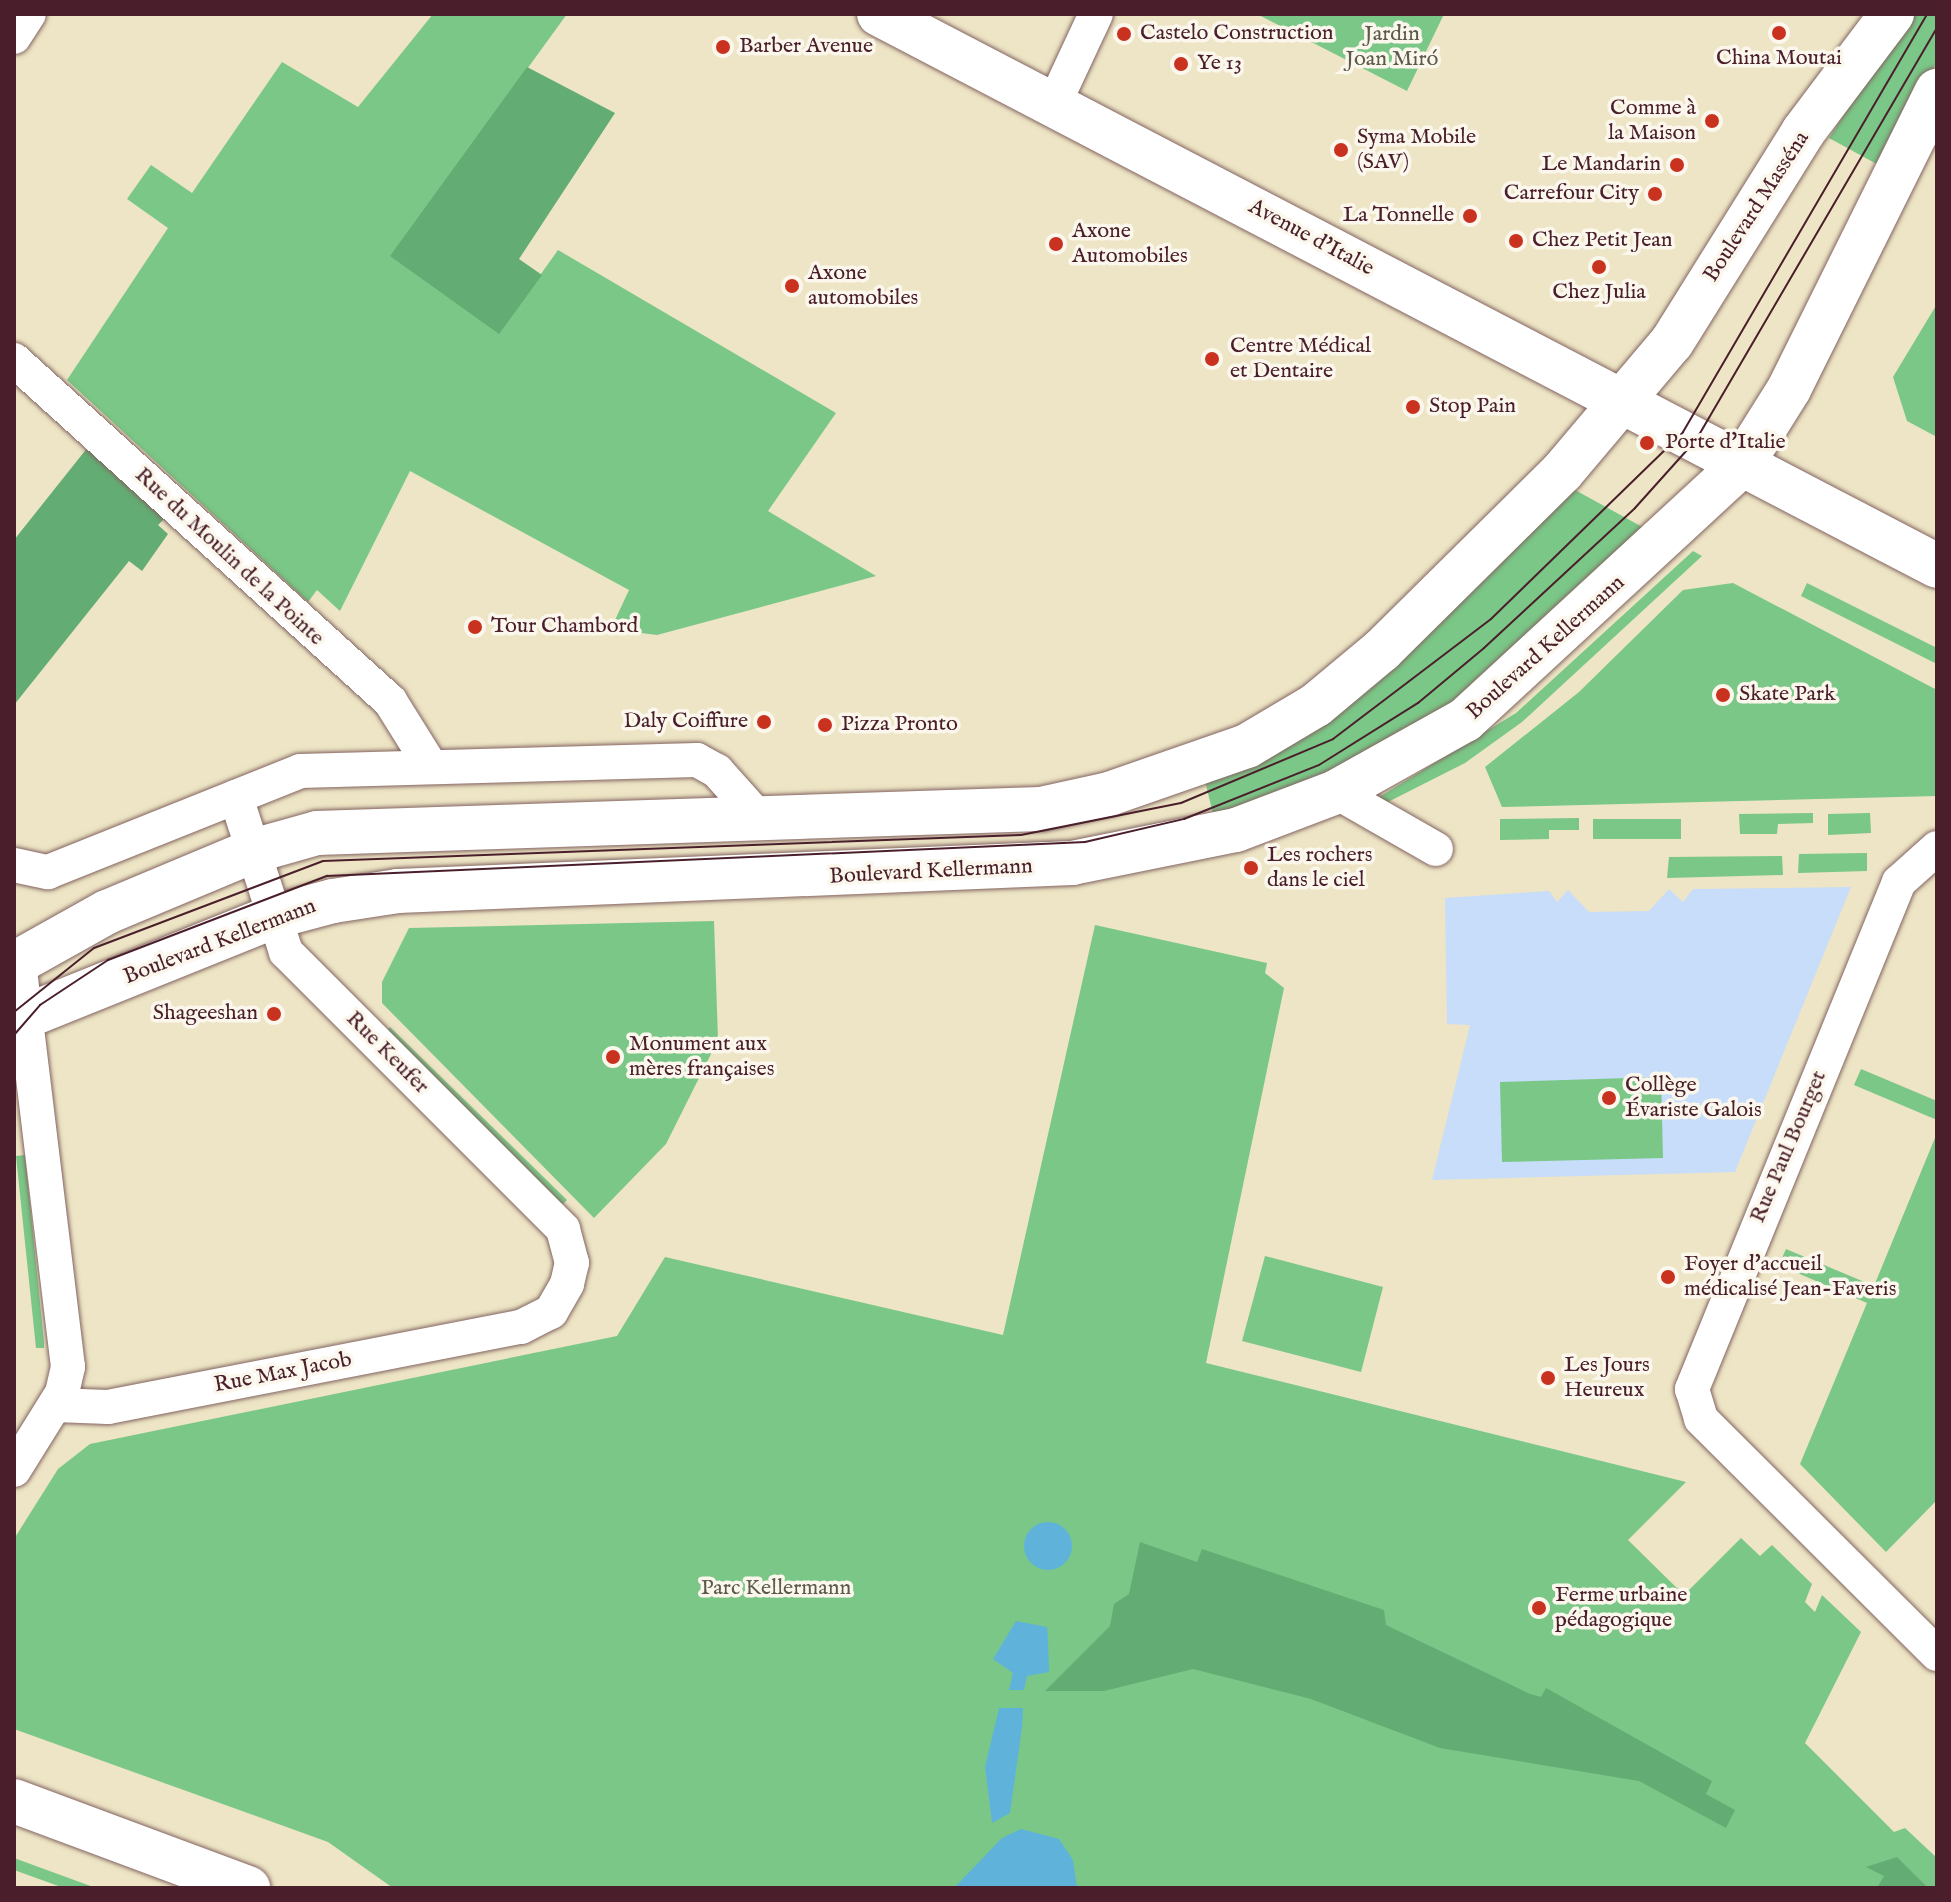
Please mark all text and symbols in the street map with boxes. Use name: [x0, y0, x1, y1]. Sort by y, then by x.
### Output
place label: Castelo Construction: [1140, 21, 1333, 47]
park label: Jardin Joan Miró: [1346, 21, 1438, 72]
marker: China Moutai: [1770, 24, 1788, 42]
marker: Castelo Construction: [1115, 25, 1133, 43]
place label: Barber Avenue: [739, 34, 873, 60]
marker: Barber Avenue: [714, 38, 732, 56]
place label: China Moutai: [1716, 46, 1842, 72]
place label: Ye 13: [1197, 51, 1242, 77]
marker: Ye 13: [1172, 55, 1190, 73]
place label: Comme à la Maison: [1608, 95, 1696, 146]
marker: Comme à la Maison: [1703, 112, 1721, 130]
place label: Syma Mobile (SAV): [1357, 124, 1476, 176]
street label: Boulevard Masséna: [1698, 127, 1816, 287]
marker: Syma Mobile (SAV): [1332, 141, 1350, 159]
place label: Le Mandarin: [1541, 152, 1661, 178]
marker: Le Mandarin: [1668, 156, 1686, 174]
place label: Carrefour City: [1504, 181, 1639, 207]
marker: Carrefour City: [1646, 185, 1664, 203]
street label: Avenue d'Italie: [1244, 194, 1378, 282]
place label: La Tonnelle: [1343, 203, 1454, 229]
marker: La Tonnelle: [1461, 207, 1479, 225]
place label: Axone Automobiles: [1072, 218, 1188, 270]
place label: Chez Petit Jean: [1532, 228, 1672, 254]
marker: Chez Petit Jean: [1507, 232, 1525, 250]
marker: Axone Automobiles: [1047, 235, 1065, 253]
marker: Chez Julia: [1590, 258, 1608, 276]
place label: Axone automobiles: [808, 260, 918, 312]
marker: Axone automobiles: [783, 277, 801, 295]
place label: Chez Julia: [1552, 280, 1646, 306]
place label: Centre Médical et Dentaire: [1230, 333, 1371, 384]
marker: Centre Médical et Dentaire: [1201, 348, 1223, 370]
place label: Stop Pain: [1429, 394, 1516, 420]
marker: Stop Pain: [1404, 398, 1422, 416]
place label: Porte d'Italie: [1665, 430, 1786, 456]
marker: Porte d'Italie: [1636, 432, 1658, 454]
street label: Rue du Moulin de la Pointe: [129, 462, 329, 652]
street label: Boulevard Kellermann: [1462, 570, 1630, 726]
place label: Tour Chambord: [491, 614, 638, 640]
marker: Tour Chambord: [466, 618, 484, 636]
place label: Skate Park: [1739, 682, 1836, 708]
marker: Skate Park: [1714, 686, 1732, 704]
place label: Daly Coiffure: [623, 709, 748, 735]
place label: Pizza Pronto: [841, 712, 958, 738]
marker: Daly Coiffure: [755, 713, 773, 731]
marker: Pizza Pronto: [816, 716, 834, 734]
place label: Les rochers dans le ciel: [1267, 842, 1372, 894]
street label: Boulevard Kellermann: [829, 853, 1033, 891]
marker: Les rochers dans le ciel: [1242, 859, 1260, 877]
street label: Boulevard Kellermann: [120, 893, 320, 991]
place label: Shageeshan: [153, 1001, 258, 1027]
marker: Shageeshan: [265, 1005, 283, 1023]
street label: Rue Keufer: [340, 1006, 434, 1100]
place label: Monument aux mères françaises: [629, 1031, 774, 1082]
marker: Monument aux mères françaises: [604, 1048, 622, 1066]
street label: Rue Paul Bourget: [1745, 1067, 1833, 1227]
place label: Collège Évariste Galois: [1625, 1072, 1762, 1124]
marker: Collège Évariste Galois: [1600, 1089, 1618, 1107]
place label: Foyer d'accueil médicalisé Jean-Faveris: [1684, 1251, 1896, 1302]
marker: Foyer d'accueil médicalisé Jean-Faveris: [1659, 1268, 1677, 1286]
street label: Rue Max Jacob: [212, 1347, 354, 1399]
place label: Les Jours Heureux: [1564, 1352, 1650, 1404]
marker: Les Jours Heureux: [1539, 1369, 1557, 1387]
park label: Parc Kellermann: [701, 1576, 851, 1602]
place label: Ferme urbaine pédagogique: [1555, 1582, 1687, 1634]
marker: Ferme urbaine pédagogique: [1530, 1599, 1548, 1617]

